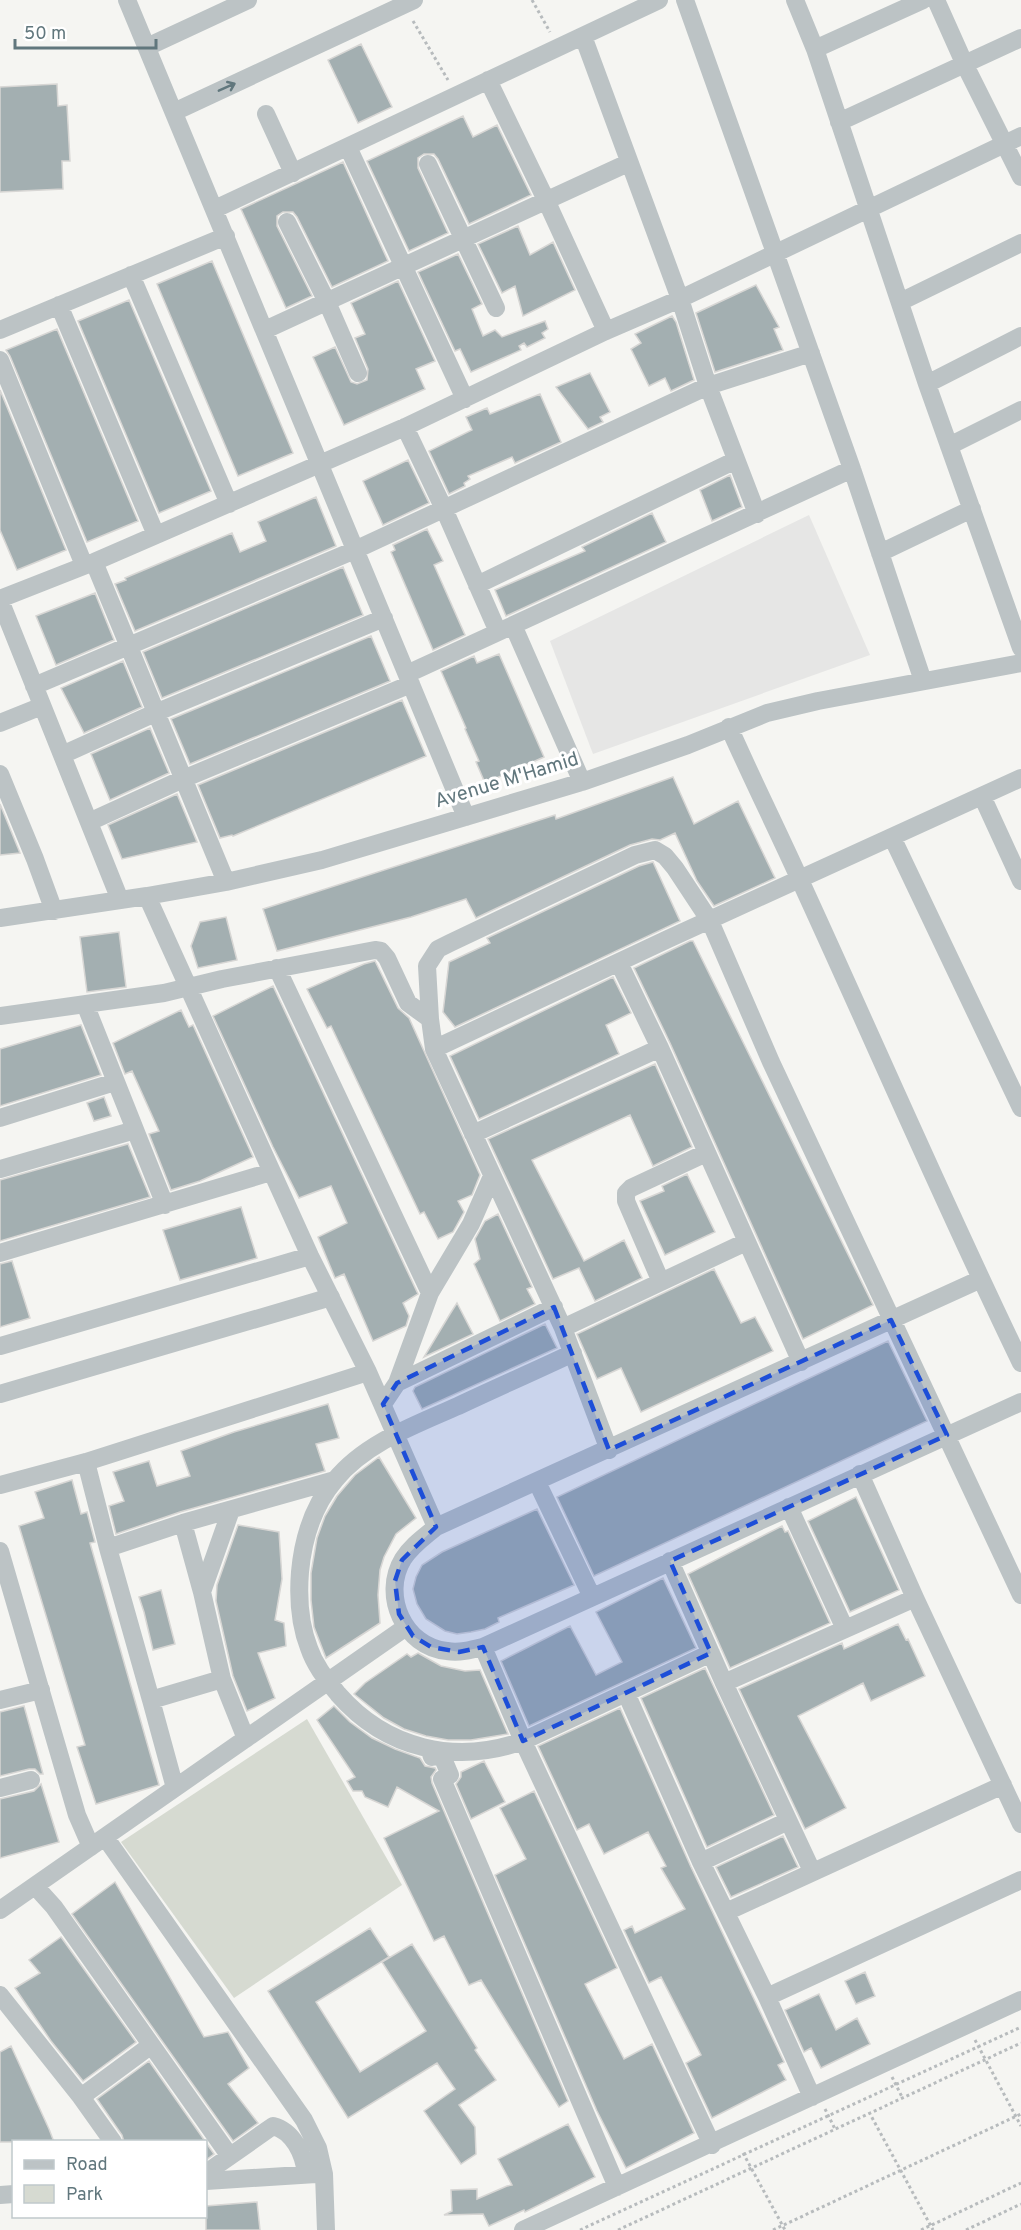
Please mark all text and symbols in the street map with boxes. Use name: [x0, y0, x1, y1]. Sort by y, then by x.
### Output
scale bar: [15, 12, 156, 50]
text: 50 m: [24, 23, 66, 46]
one-way arrow: [217, 80, 235, 92]
street label: Avenue M'Hamid: [432, 747, 582, 815]
legend: [12, 2140, 207, 2218]
text: Road: [66, 2154, 108, 2177]
text: Park: [66, 2184, 103, 2207]

